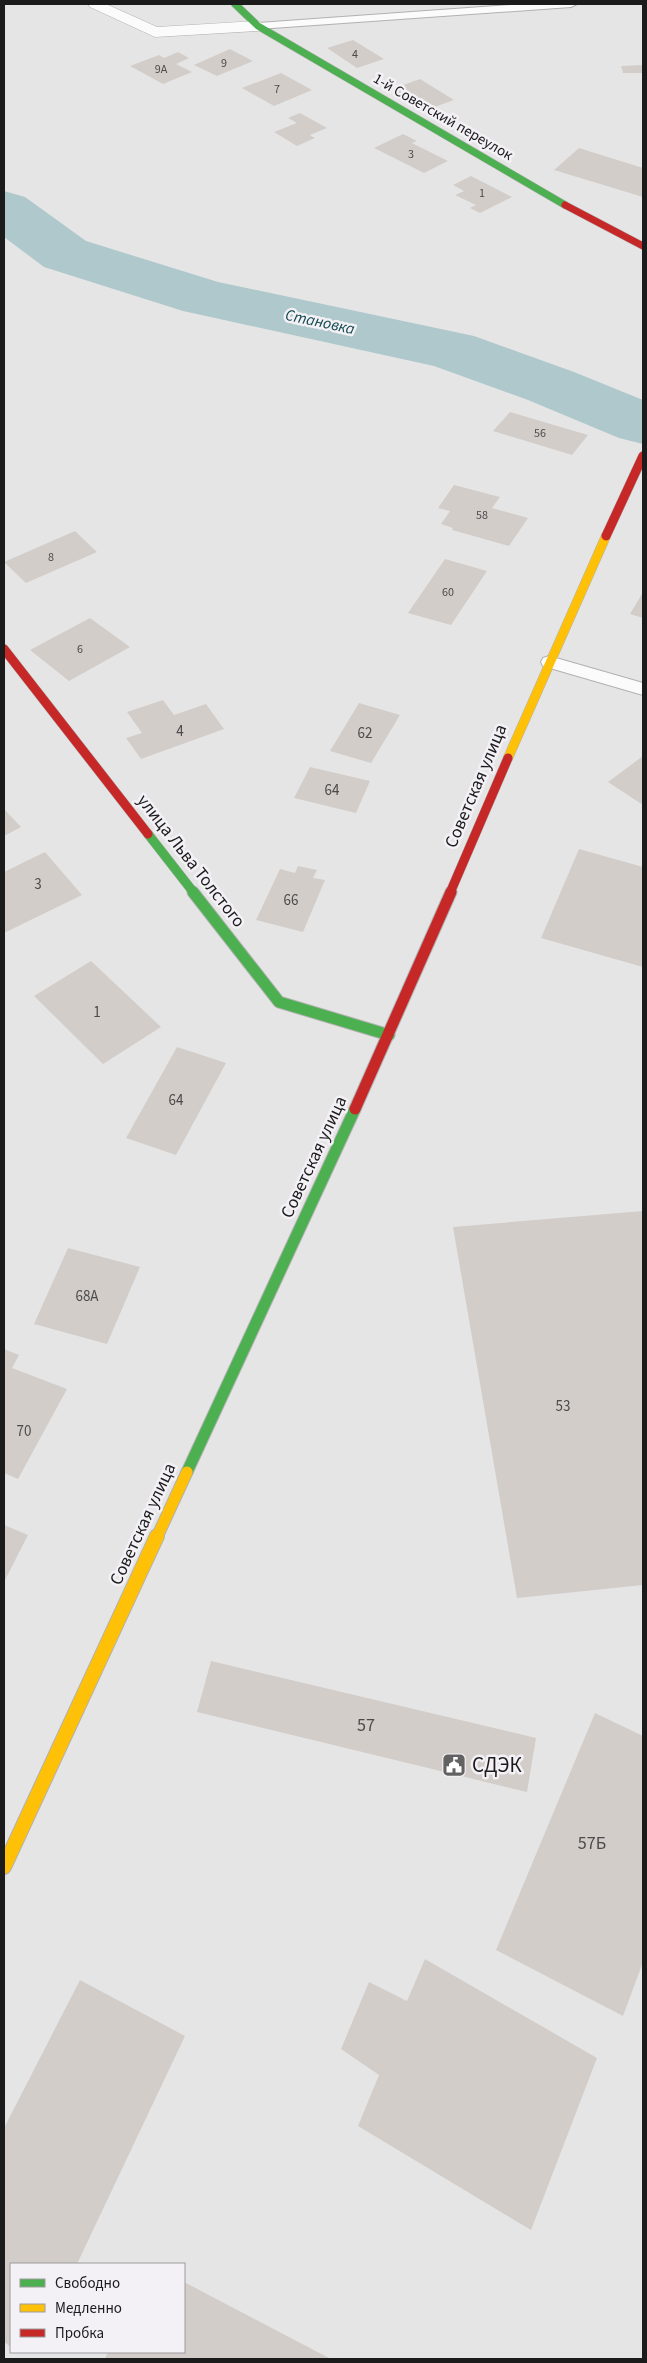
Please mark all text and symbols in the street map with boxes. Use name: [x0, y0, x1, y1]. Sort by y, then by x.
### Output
house number: 4: [352, 46, 358, 63]
house number: 9: [221, 55, 227, 72]
house number: 9А: [155, 61, 168, 78]
street label: 1-й Советский переулок: [369, 68, 517, 166]
house number: 7: [274, 81, 280, 98]
house number: 3: [408, 146, 414, 163]
house number: 1: [479, 185, 485, 202]
water label: Становка: [283, 304, 357, 340]
house number: 56: [534, 425, 546, 442]
house number: 58: [476, 507, 488, 524]
house number: 8: [48, 549, 54, 566]
house number: 60: [442, 584, 454, 601]
house number: 6: [77, 641, 83, 658]
street label: Советская улица: [439, 720, 513, 852]
house number: 4: [176, 721, 184, 742]
house number: 62: [358, 723, 372, 744]
house number: 64: [325, 780, 340, 801]
street label: улица Льва Толстого: [131, 789, 251, 933]
house number: 3: [34, 874, 42, 895]
house number: 66: [284, 890, 298, 911]
house number: 1: [93, 1002, 101, 1023]
house number: 64: [169, 1090, 184, 1111]
street label: Советская улица: [275, 1092, 353, 1222]
house number: 68А: [75, 1286, 99, 1307]
house number: 53: [556, 1396, 570, 1417]
house number: 70: [17, 1421, 31, 1442]
street label: Советская улица: [104, 1459, 182, 1589]
house number: 57: [357, 1713, 375, 1738]
place label: СДЭК: [472, 1750, 522, 1780]
public building icon: СДЭК: [441, 1752, 467, 1778]
house number: 57Б: [578, 1831, 606, 1856]
legend: [10, 2263, 185, 2353]
text: Свободно: [55, 2273, 120, 2294]
text: Медленно: [55, 2298, 122, 2319]
text: Пробка: [55, 2323, 104, 2344]

